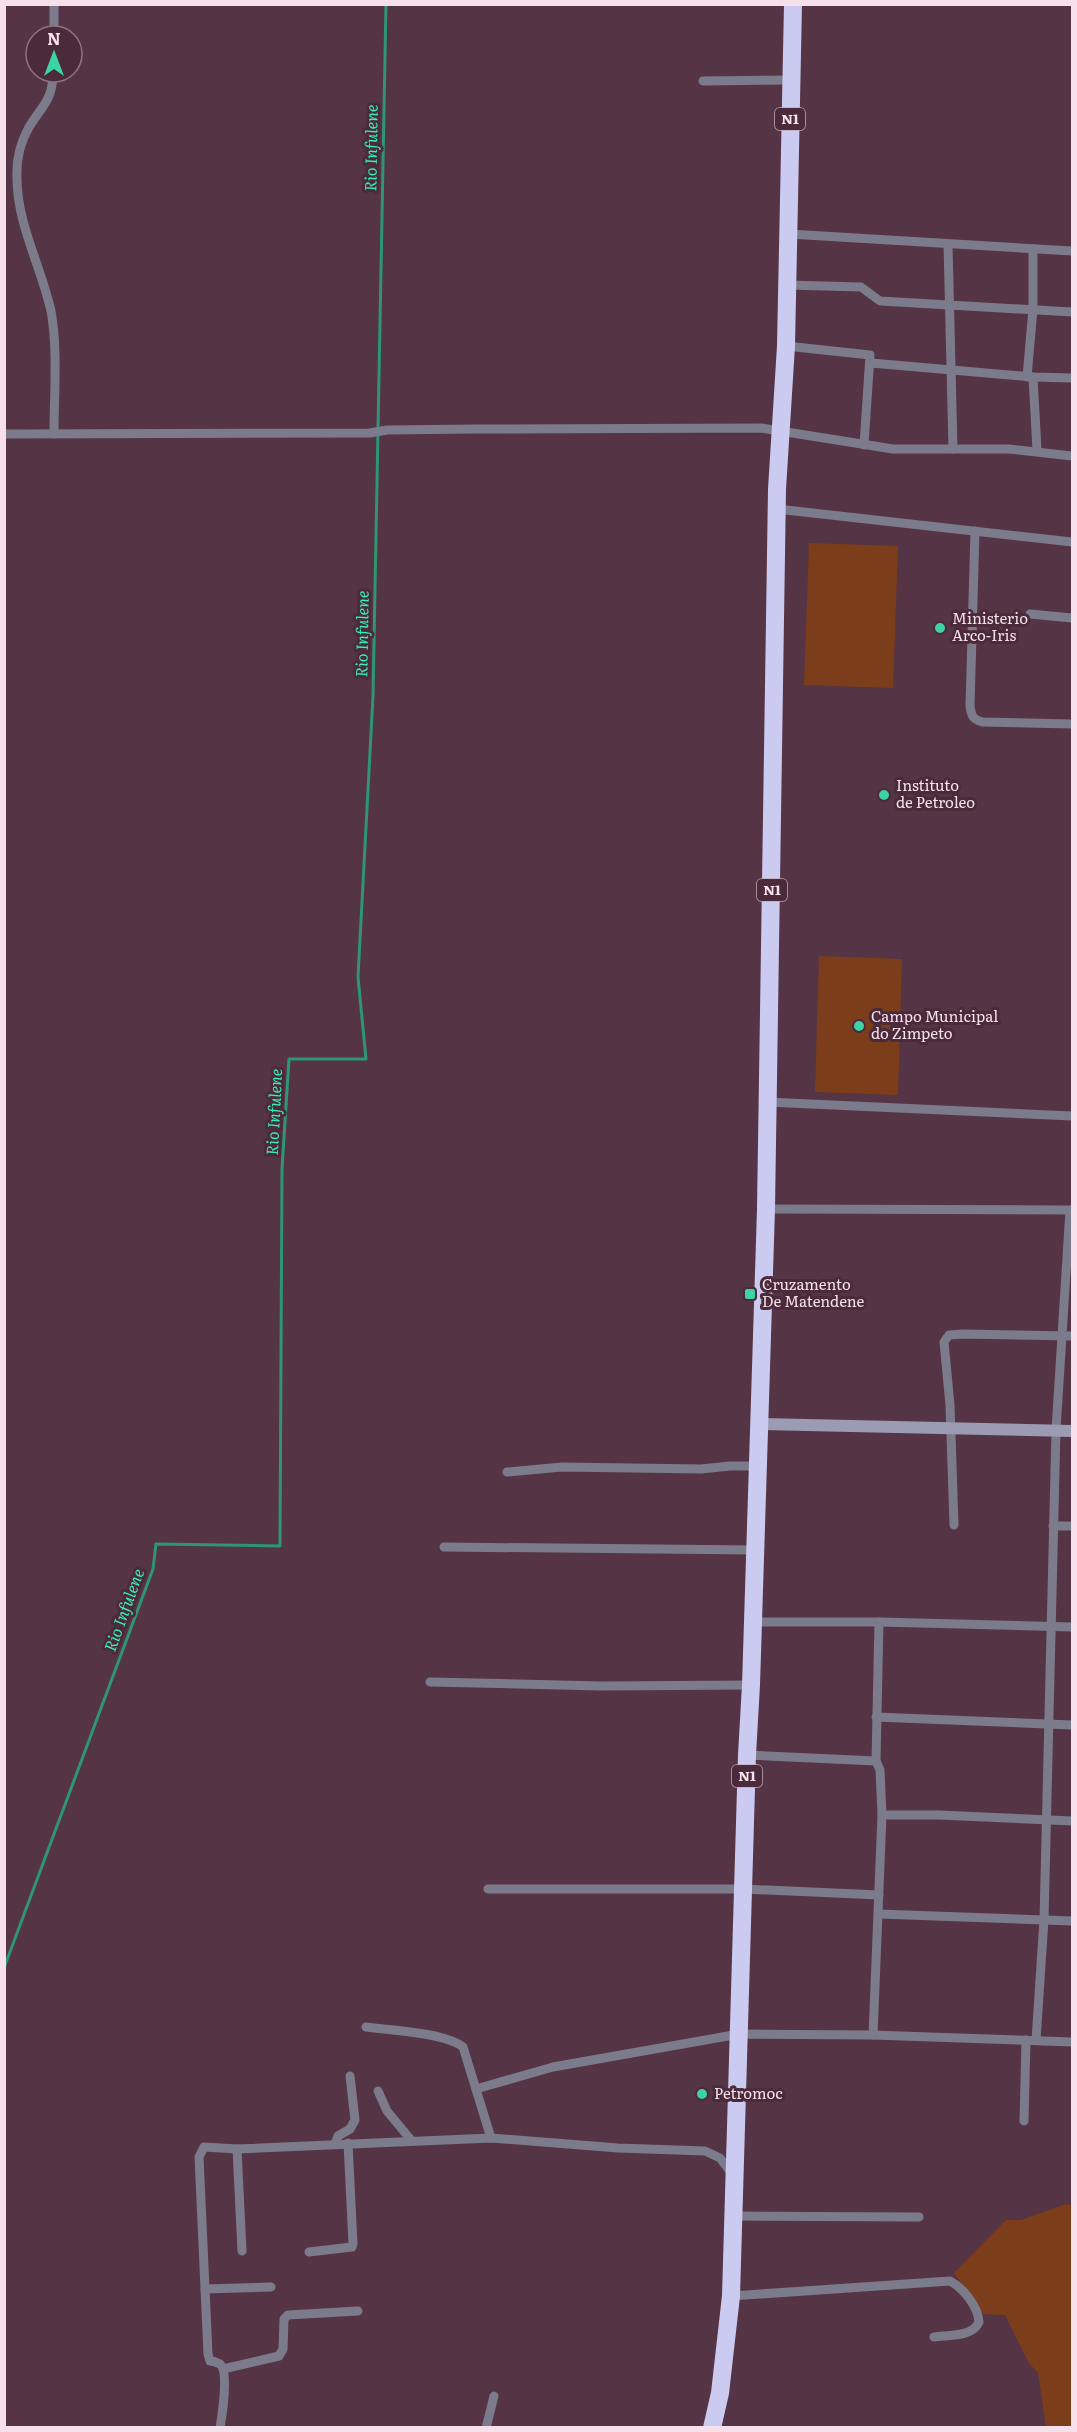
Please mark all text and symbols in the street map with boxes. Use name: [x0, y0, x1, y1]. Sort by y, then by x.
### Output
north arrow: [24, 24, 84, 84]
text: N: [47, 26, 61, 50]
water label: Rio Infulene: [357, 104, 383, 192]
road number: N1: [775, 108, 805, 130]
water label: Rio Infulene: [348, 590, 374, 678]
place label: Ministerio Arco-Iris: [952, 606, 1028, 646]
marker: Ministerio Arco-Iris: [933, 621, 947, 635]
place label: Instituto de Petroleo: [896, 773, 975, 813]
marker: Instituto de Petroleo: [877, 788, 891, 802]
road number: N1: [757, 879, 787, 901]
place label: Campo Municipal do Zimpeto: [871, 1004, 998, 1044]
marker: Campo Municipal do Zimpeto: [852, 1019, 866, 1033]
water label: Rio Infulene: [259, 1068, 287, 1156]
place label: Cruzamento De Matendene: [762, 1272, 865, 1312]
marker: Cruzamento De Matendene: [743, 1287, 757, 1301]
water label: Rio Infulene: [97, 1565, 149, 1655]
road number: N1: [732, 1765, 762, 1787]
place label: Petromoc: [714, 2081, 783, 2104]
marker: Petromoc: [695, 2087, 709, 2101]

